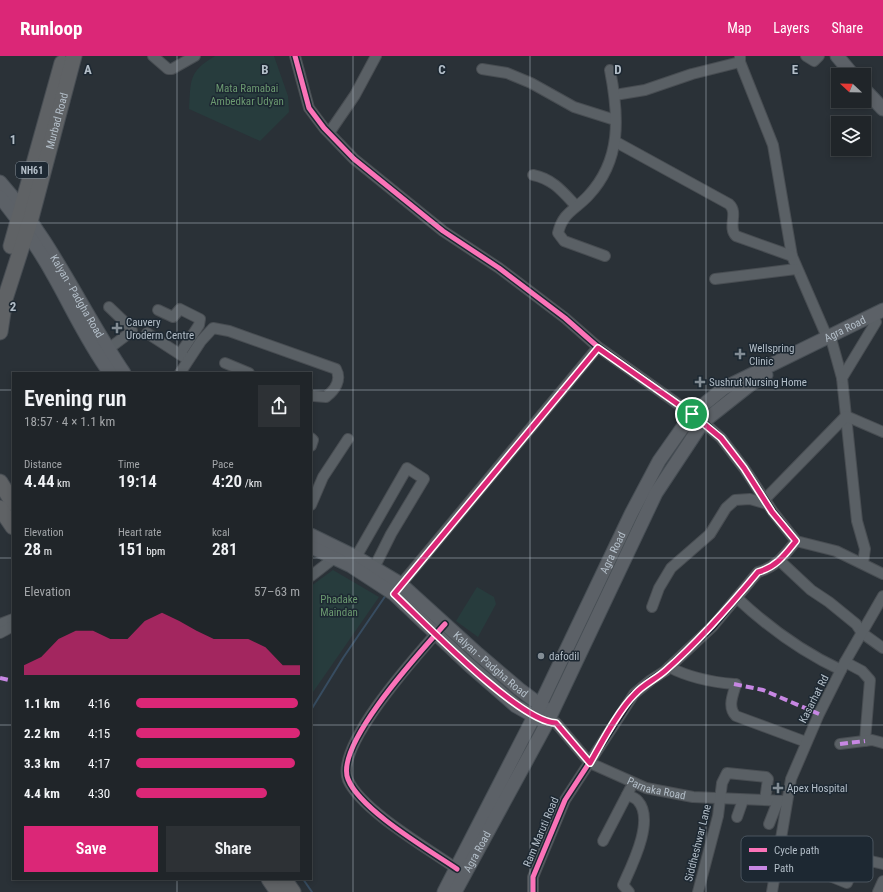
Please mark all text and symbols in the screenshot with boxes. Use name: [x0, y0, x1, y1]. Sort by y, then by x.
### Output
text: Runloop: [20, 17, 82, 40]
text: Map: [727, 20, 751, 36]
text: Layers: [773, 20, 810, 36]
text: Share: [832, 20, 863, 36]
text: A: [84, 62, 92, 77]
text: B: [261, 62, 269, 77]
text: C: [438, 62, 446, 77]
text: D: [614, 62, 622, 77]
text: E: [792, 62, 799, 77]
north arrow: [831, 68, 871, 108]
map controls: [831, 68, 871, 156]
park label: Mata Ramabai Ambedkar Udyan: [210, 82, 284, 108]
street label: Murbad Road: [43, 91, 70, 150]
button: layers: [831, 116, 871, 156]
text: 1: [10, 132, 16, 147]
road number: NH61: [16, 162, 48, 178]
street label: Kalyan - Padgha Road: [48, 252, 107, 340]
text: 2: [10, 299, 17, 314]
street label: Agra Road: [822, 313, 868, 344]
place label: Cauvery Uroderm Centre: [126, 316, 194, 342]
marker: Cauvery Uroderm Centre: [111, 322, 123, 334]
place label: Wellspring Clinic: [749, 342, 795, 368]
marker: Wellspring Clinic: [734, 348, 746, 360]
marker: Sushrut Nursing Home: [694, 376, 706, 388]
place label: Sushrut Nursing Home: [709, 376, 807, 389]
button: share: [258, 385, 300, 427]
text: Evening run: [24, 386, 126, 411]
pin: [675, 397, 709, 431]
icon: arrive: [681, 403, 703, 425]
text: 18:57 · 4 × 1.1 km: [24, 414, 115, 429]
text: Distance: [24, 458, 62, 471]
text: Time: [118, 458, 140, 471]
text: Pace: [212, 458, 234, 471]
text: 4.44: [24, 471, 55, 491]
text: 19:14: [118, 471, 157, 491]
text: 4:20: [212, 471, 242, 491]
text: km: [55, 477, 70, 490]
text: /km: [242, 477, 262, 490]
text: Elevation: [24, 526, 64, 539]
text: Heart rate: [118, 526, 161, 539]
text: kcal: [212, 526, 230, 539]
street label: Agra Road: [597, 530, 628, 576]
text: 28: [24, 539, 41, 559]
text: 151: [118, 539, 144, 559]
text: 281: [212, 539, 238, 559]
text: m: [41, 545, 52, 558]
text: bpm: [144, 545, 165, 558]
text: Elevation: [24, 584, 71, 599]
text: 57–63 m: [254, 584, 300, 599]
park label: Phadake Maindan: [320, 593, 358, 619]
street label: Kalyan - Padgha Road: [451, 629, 531, 700]
place label: dafodil: [549, 650, 579, 663]
marker: dafodil: [536, 651, 546, 661]
street label: Kasarhat Rd: [796, 673, 832, 725]
text: 1.1 km: [24, 696, 60, 711]
text: 4:16: [88, 696, 110, 711]
text: 2.2 km: [24, 726, 60, 741]
text: 4:15: [88, 726, 110, 741]
text: 3.3 km: [24, 756, 60, 771]
text: 4:17: [88, 756, 110, 771]
street label: Parnaka Road: [625, 774, 687, 802]
marker: Apex Hospital: [772, 782, 784, 794]
place label: Apex Hospital: [787, 782, 848, 795]
text: 4.4 km: [24, 786, 60, 801]
text: 4:30: [88, 786, 110, 801]
street label: Ram Maruti Road: [520, 795, 562, 869]
street label: Siddheshwar Lane: [682, 803, 714, 883]
button: Save: [24, 826, 158, 872]
button: Share: [166, 826, 300, 872]
street label: Agra Road: [461, 829, 493, 874]
legend: [741, 836, 873, 882]
text: Cycle path: [774, 844, 819, 857]
text: Path: [774, 862, 794, 875]

